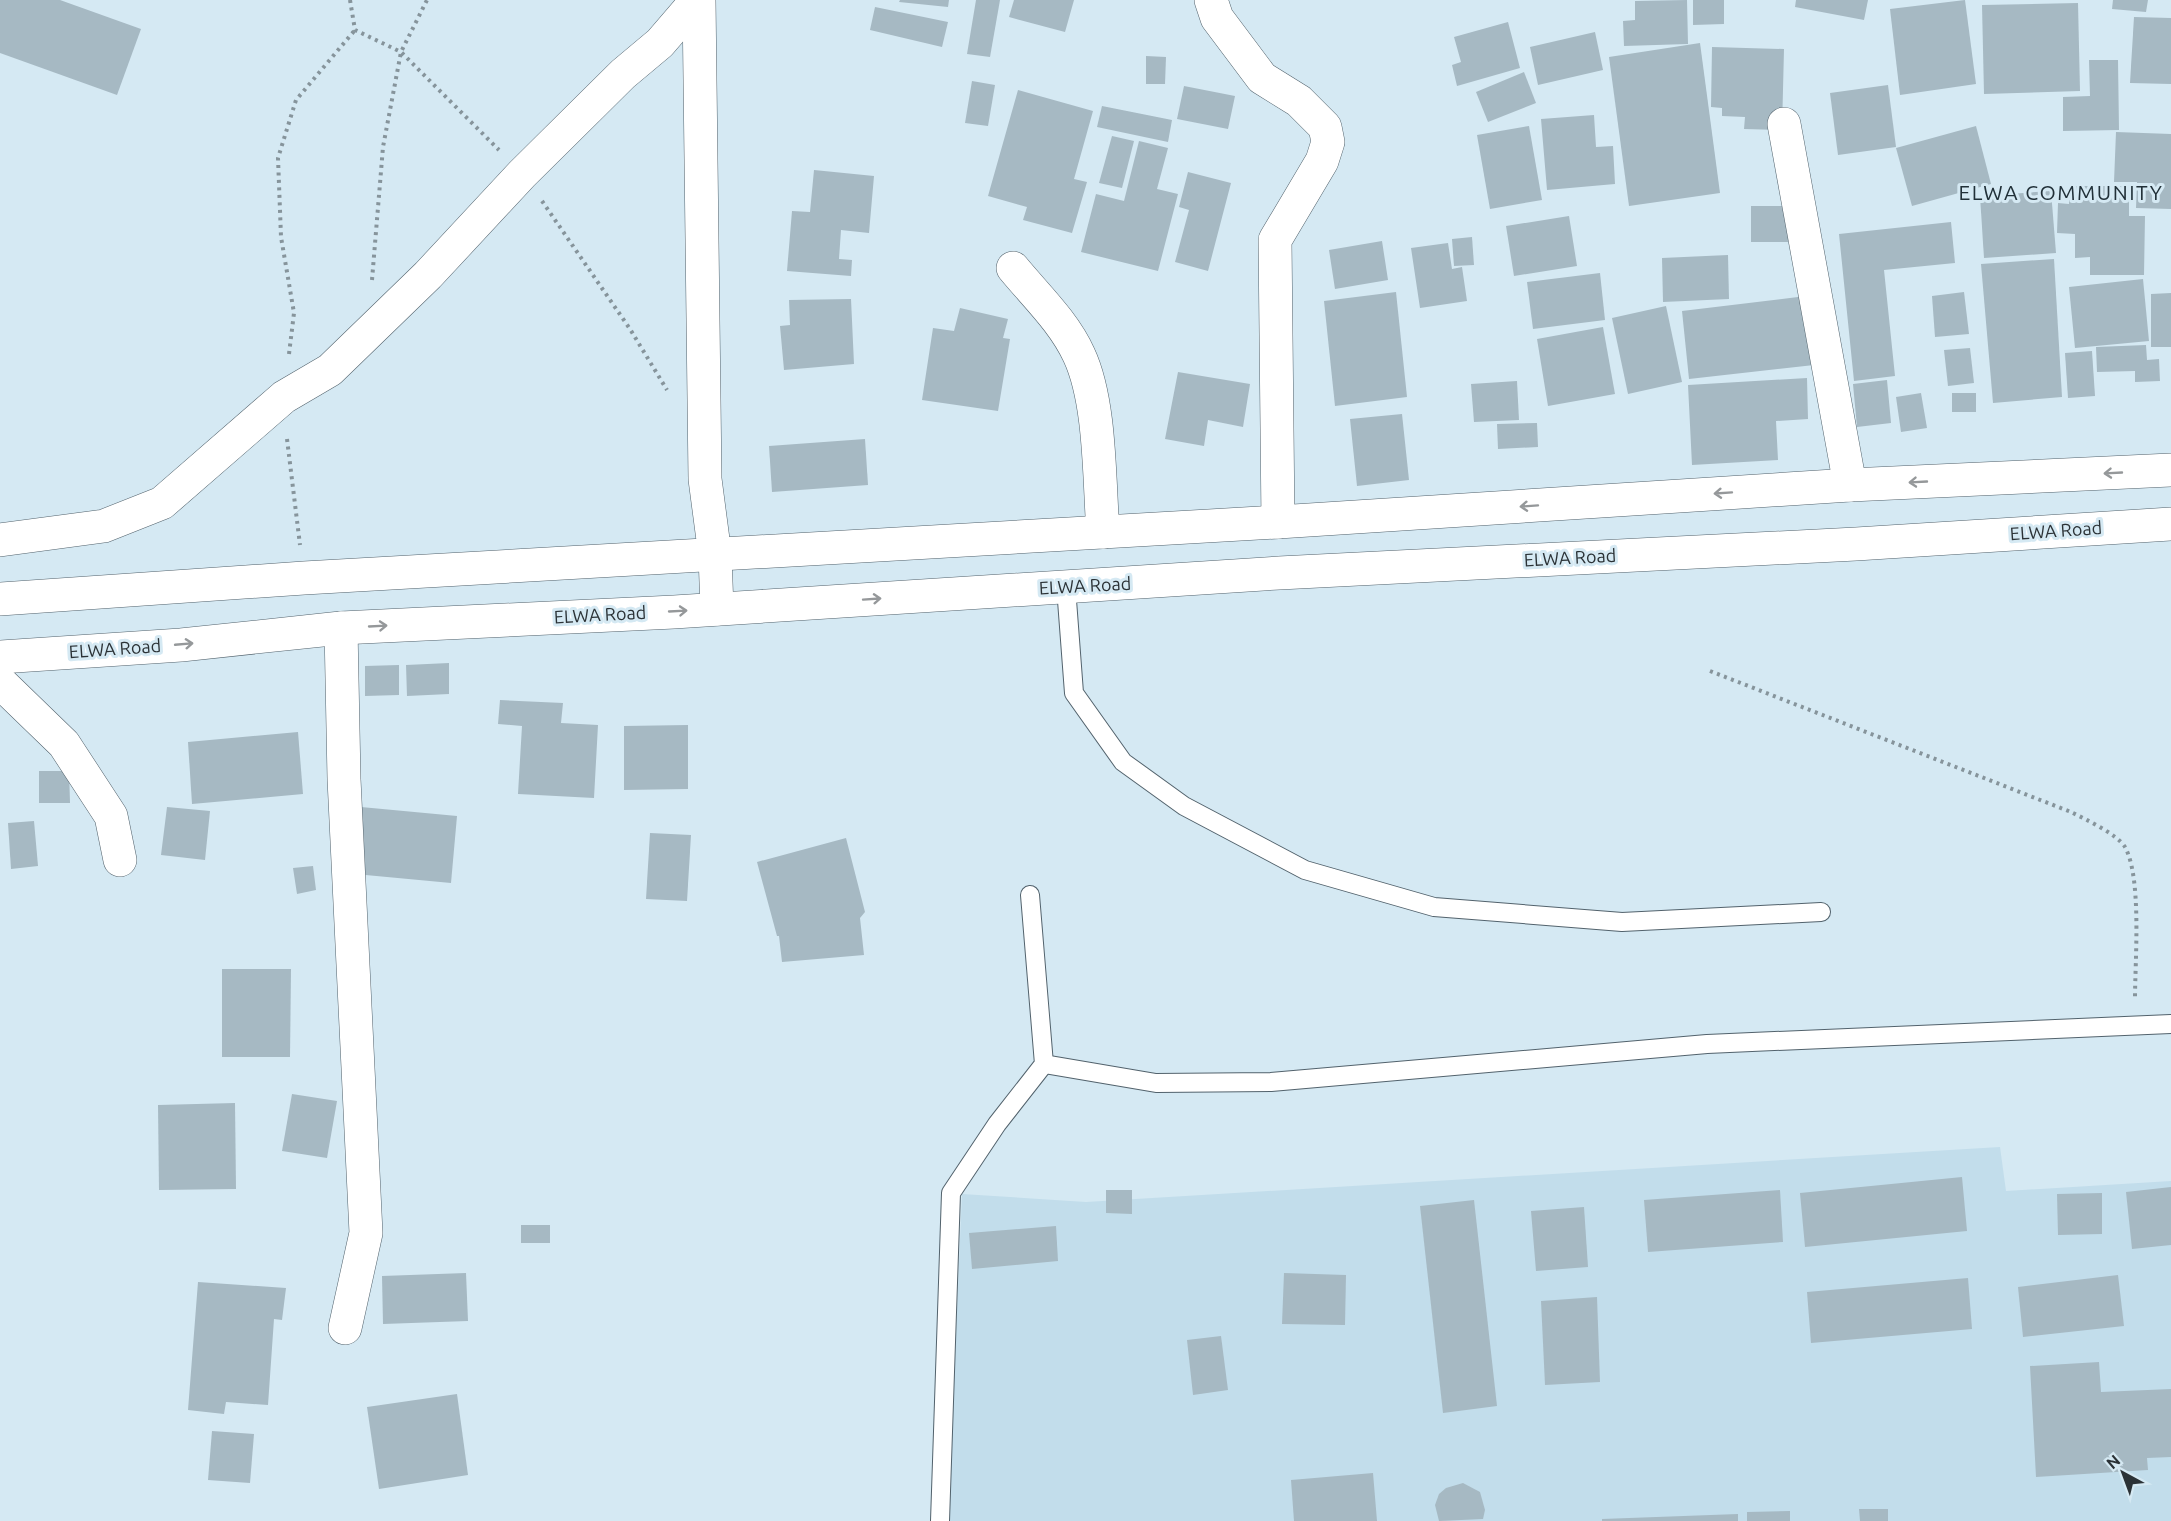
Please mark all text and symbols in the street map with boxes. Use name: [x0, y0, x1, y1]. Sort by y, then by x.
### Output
district label: ELWA COMMUNITY: [1959, 180, 2163, 204]
one-way arrow: [2103, 467, 2123, 478]
one-way arrow: [1908, 476, 1928, 487]
one-way arrow: [1714, 488, 1734, 499]
one-way arrow: [1519, 501, 1539, 512]
street label: ELWA Road: [2009, 517, 2103, 543]
street label: ELWA Road: [1523, 545, 1617, 569]
street label: ELWA Road: [1038, 573, 1132, 597]
one-way arrow: [862, 594, 882, 605]
street label: ELWA Road: [553, 602, 647, 626]
one-way arrow: [667, 606, 687, 617]
one-way arrow: [368, 621, 388, 632]
street label: ELWA Road: [68, 635, 162, 661]
one-way arrow: [174, 638, 193, 649]
north arrow: [2093, 1443, 2153, 1503]
text: N: [2103, 1451, 2124, 1472]

